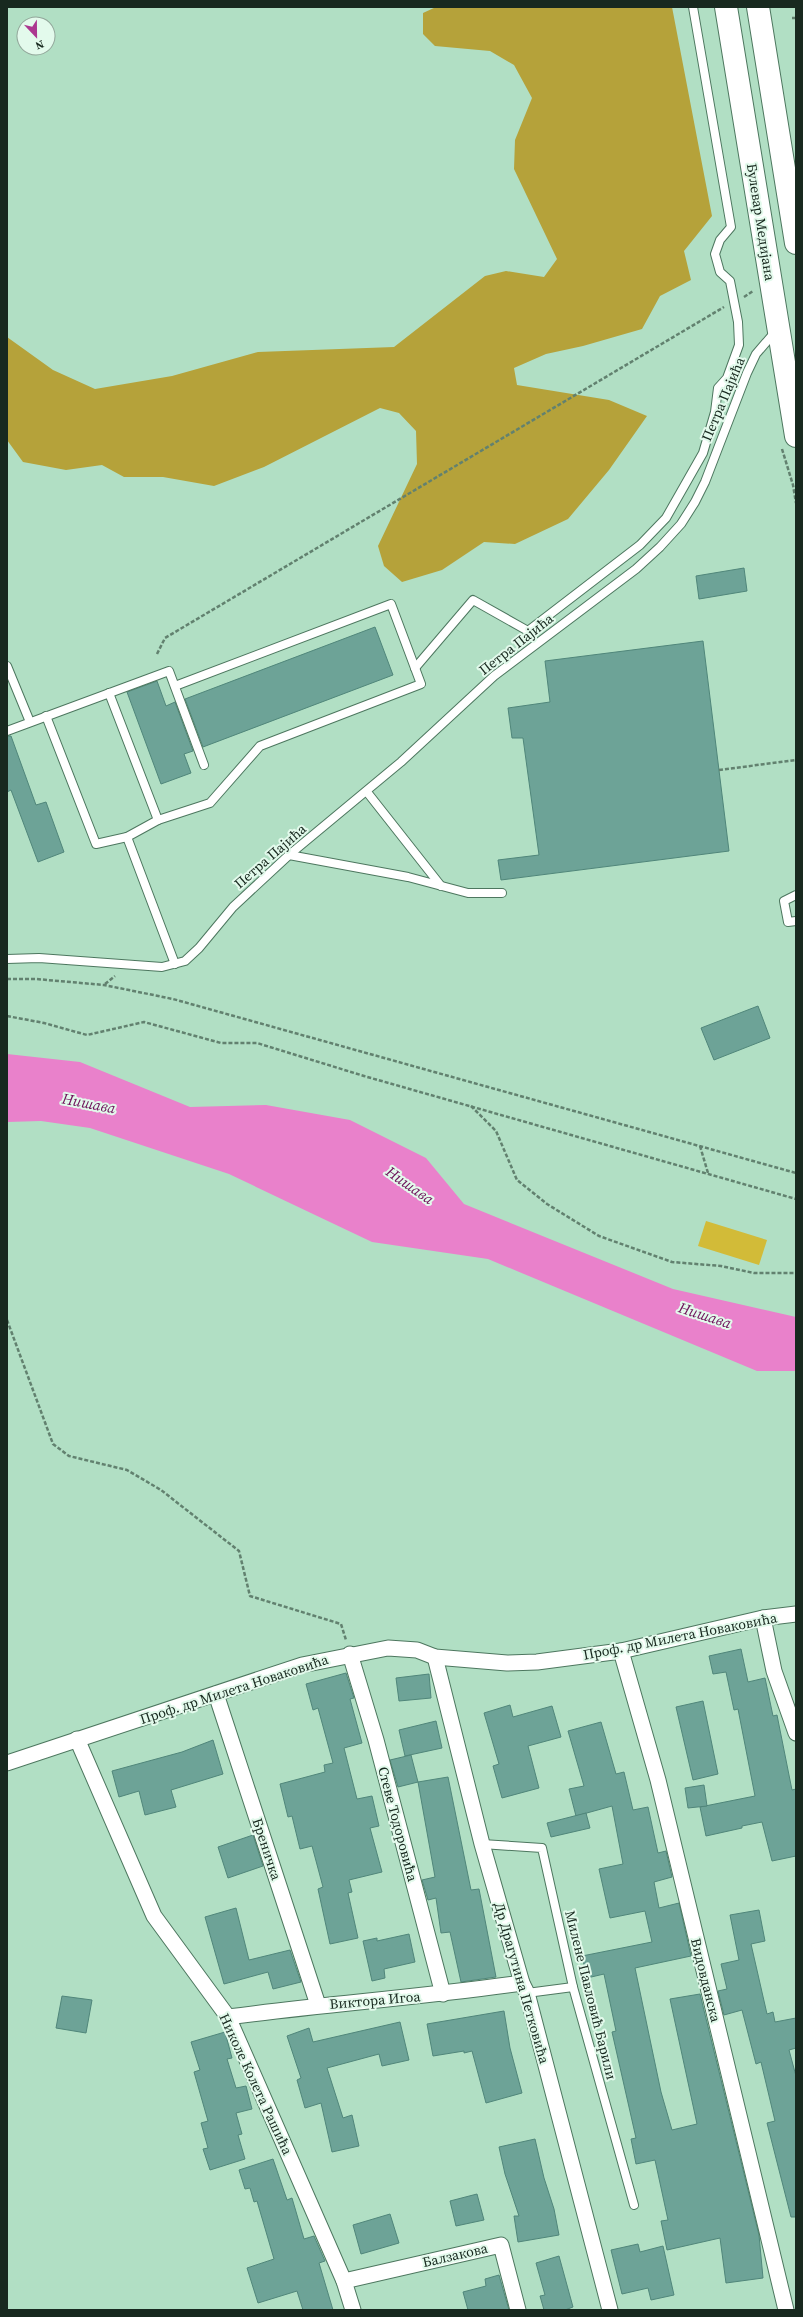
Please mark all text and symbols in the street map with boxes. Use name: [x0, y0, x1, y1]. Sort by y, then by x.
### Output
north arrow: [16, 16, 56, 56]
text: N: [33, 36, 46, 53]
street label: Булевар Медијана: [742, 162, 780, 283]
street label: Петра Пајића: [696, 353, 750, 444]
street label: Петра Пајића: [474, 608, 558, 680]
street label: Петра Пајића: [230, 818, 311, 893]
water label: Нишава: [59, 1087, 118, 1119]
water label: Нишава: [381, 1160, 438, 1209]
water label: Нишава: [675, 1296, 734, 1333]
street label: Проф. др Милета Новаковића: [581, 1607, 779, 1665]
street label: Проф. др Милета Новаковића: [137, 1649, 332, 1729]
street label: Стеве Тодоровића: [373, 1764, 423, 1884]
street label: Бреничка: [248, 1815, 287, 1883]
street label: Др Драгутина Петковића: [489, 1900, 555, 2067]
street label: Милене Павловић Барили: [560, 1908, 622, 2082]
street label: Видовданска: [686, 1936, 726, 2025]
street label: Виктора Игоа: [329, 1986, 422, 2014]
street label: Николе Колета Рашића: [214, 2010, 298, 2159]
street label: Балзакова: [420, 2238, 490, 2272]

